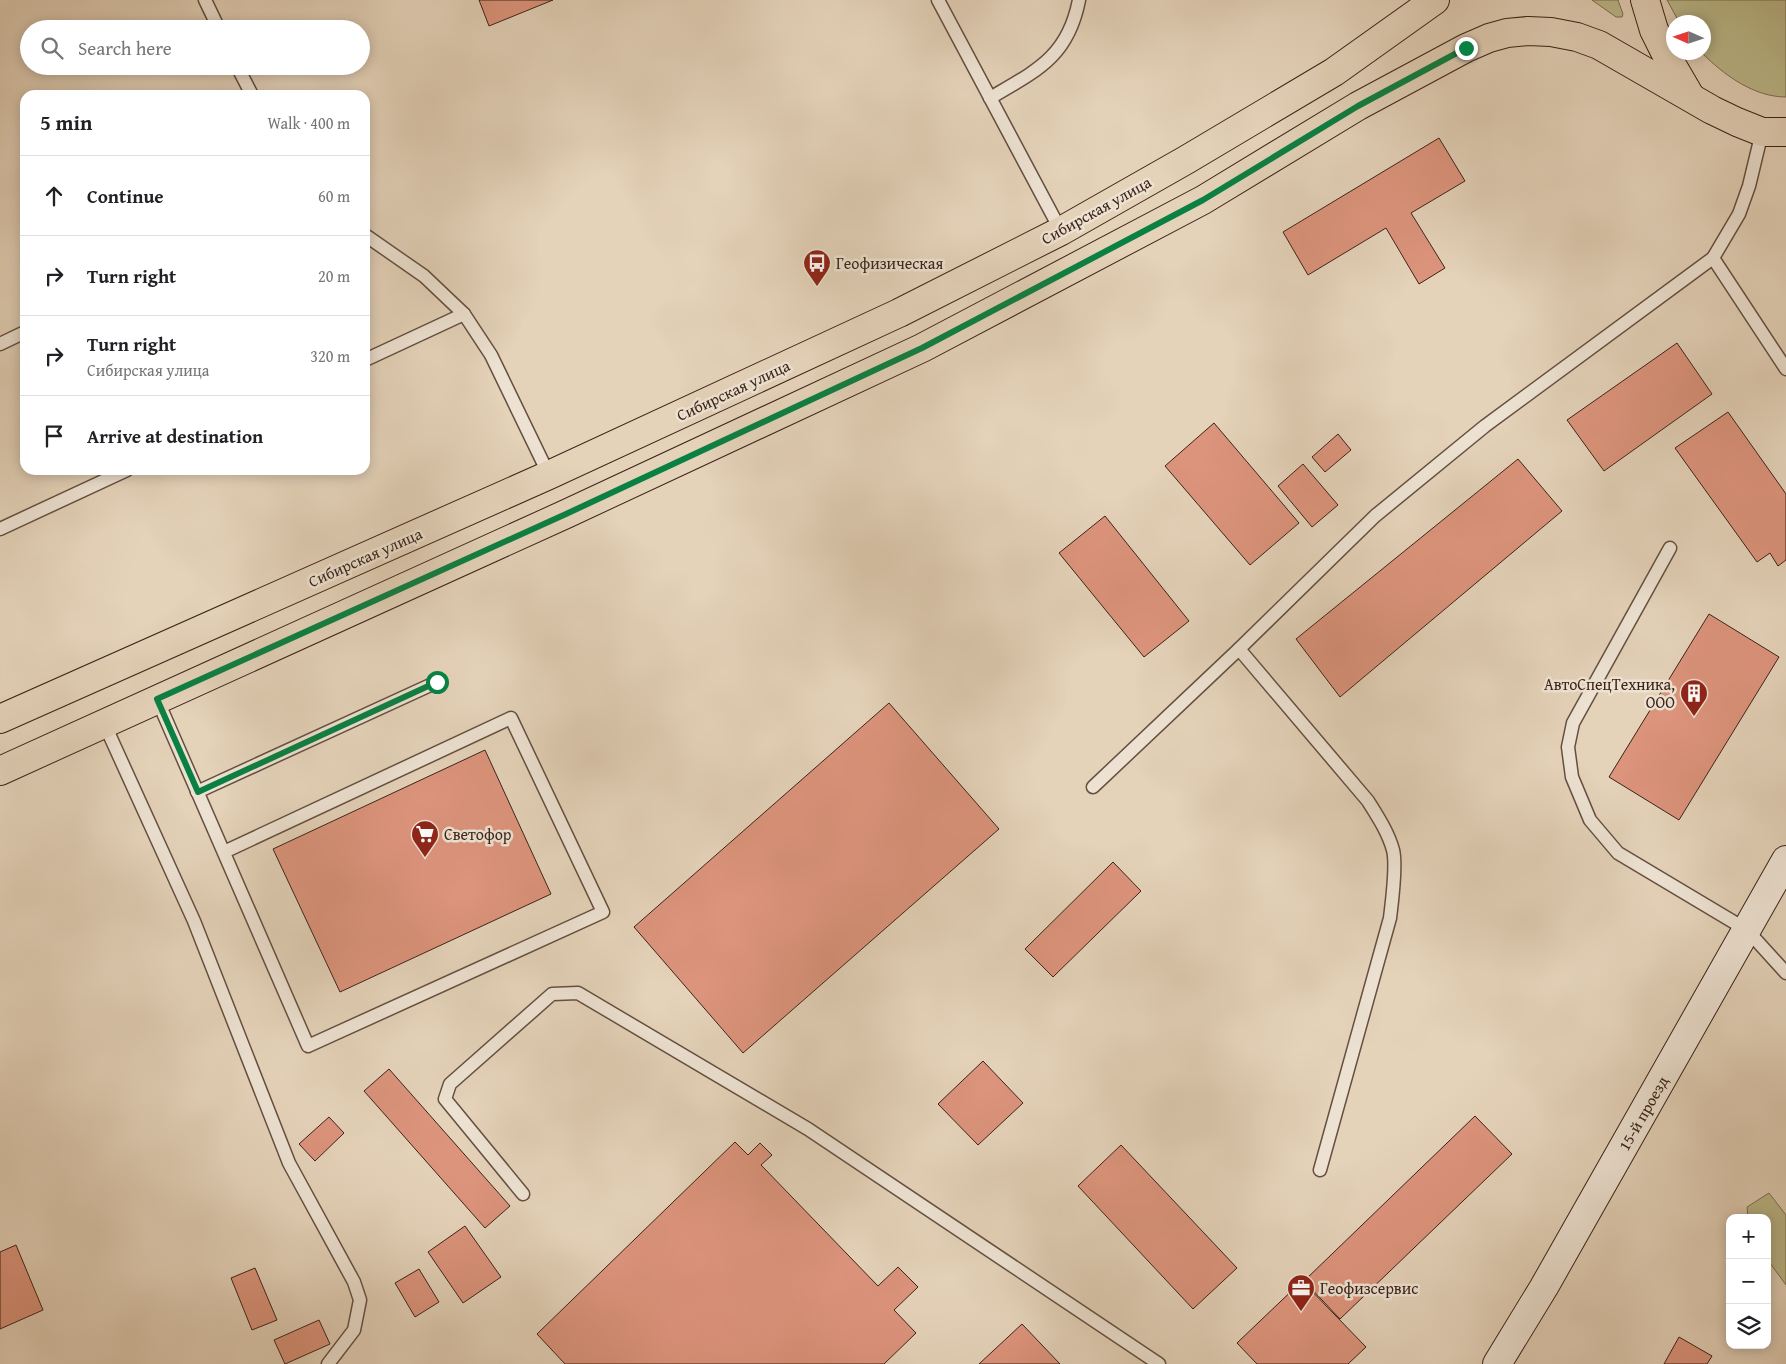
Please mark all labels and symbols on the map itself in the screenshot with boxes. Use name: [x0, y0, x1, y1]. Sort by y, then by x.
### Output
north arrow: [1666, 15, 1711, 60]
route end: [1455, 37, 1478, 60]
street label: Сибирская улица: [1037, 170, 1156, 250]
bus stop icon: Геофизическая: [802, 248, 832, 287]
place label: Геофизическая: [836, 251, 943, 275]
street label: Сибирская улица: [672, 353, 794, 427]
street label: Сибирская улица: [304, 521, 426, 593]
route start: [426, 671, 449, 694]
place label: АвтоСпецТехника, ООО: [1544, 672, 1675, 714]
building icon: АвтоСпецТехника, ООО: [1679, 678, 1709, 717]
supermarket icon: Светофор: [410, 819, 440, 858]
place label: Светофор: [444, 822, 512, 846]
street label: 15-й проезд: [1612, 1071, 1674, 1155]
office icon: Геофизсервис: [1286, 1273, 1316, 1312]
place label: Геофизсервис: [1320, 1276, 1418, 1300]

